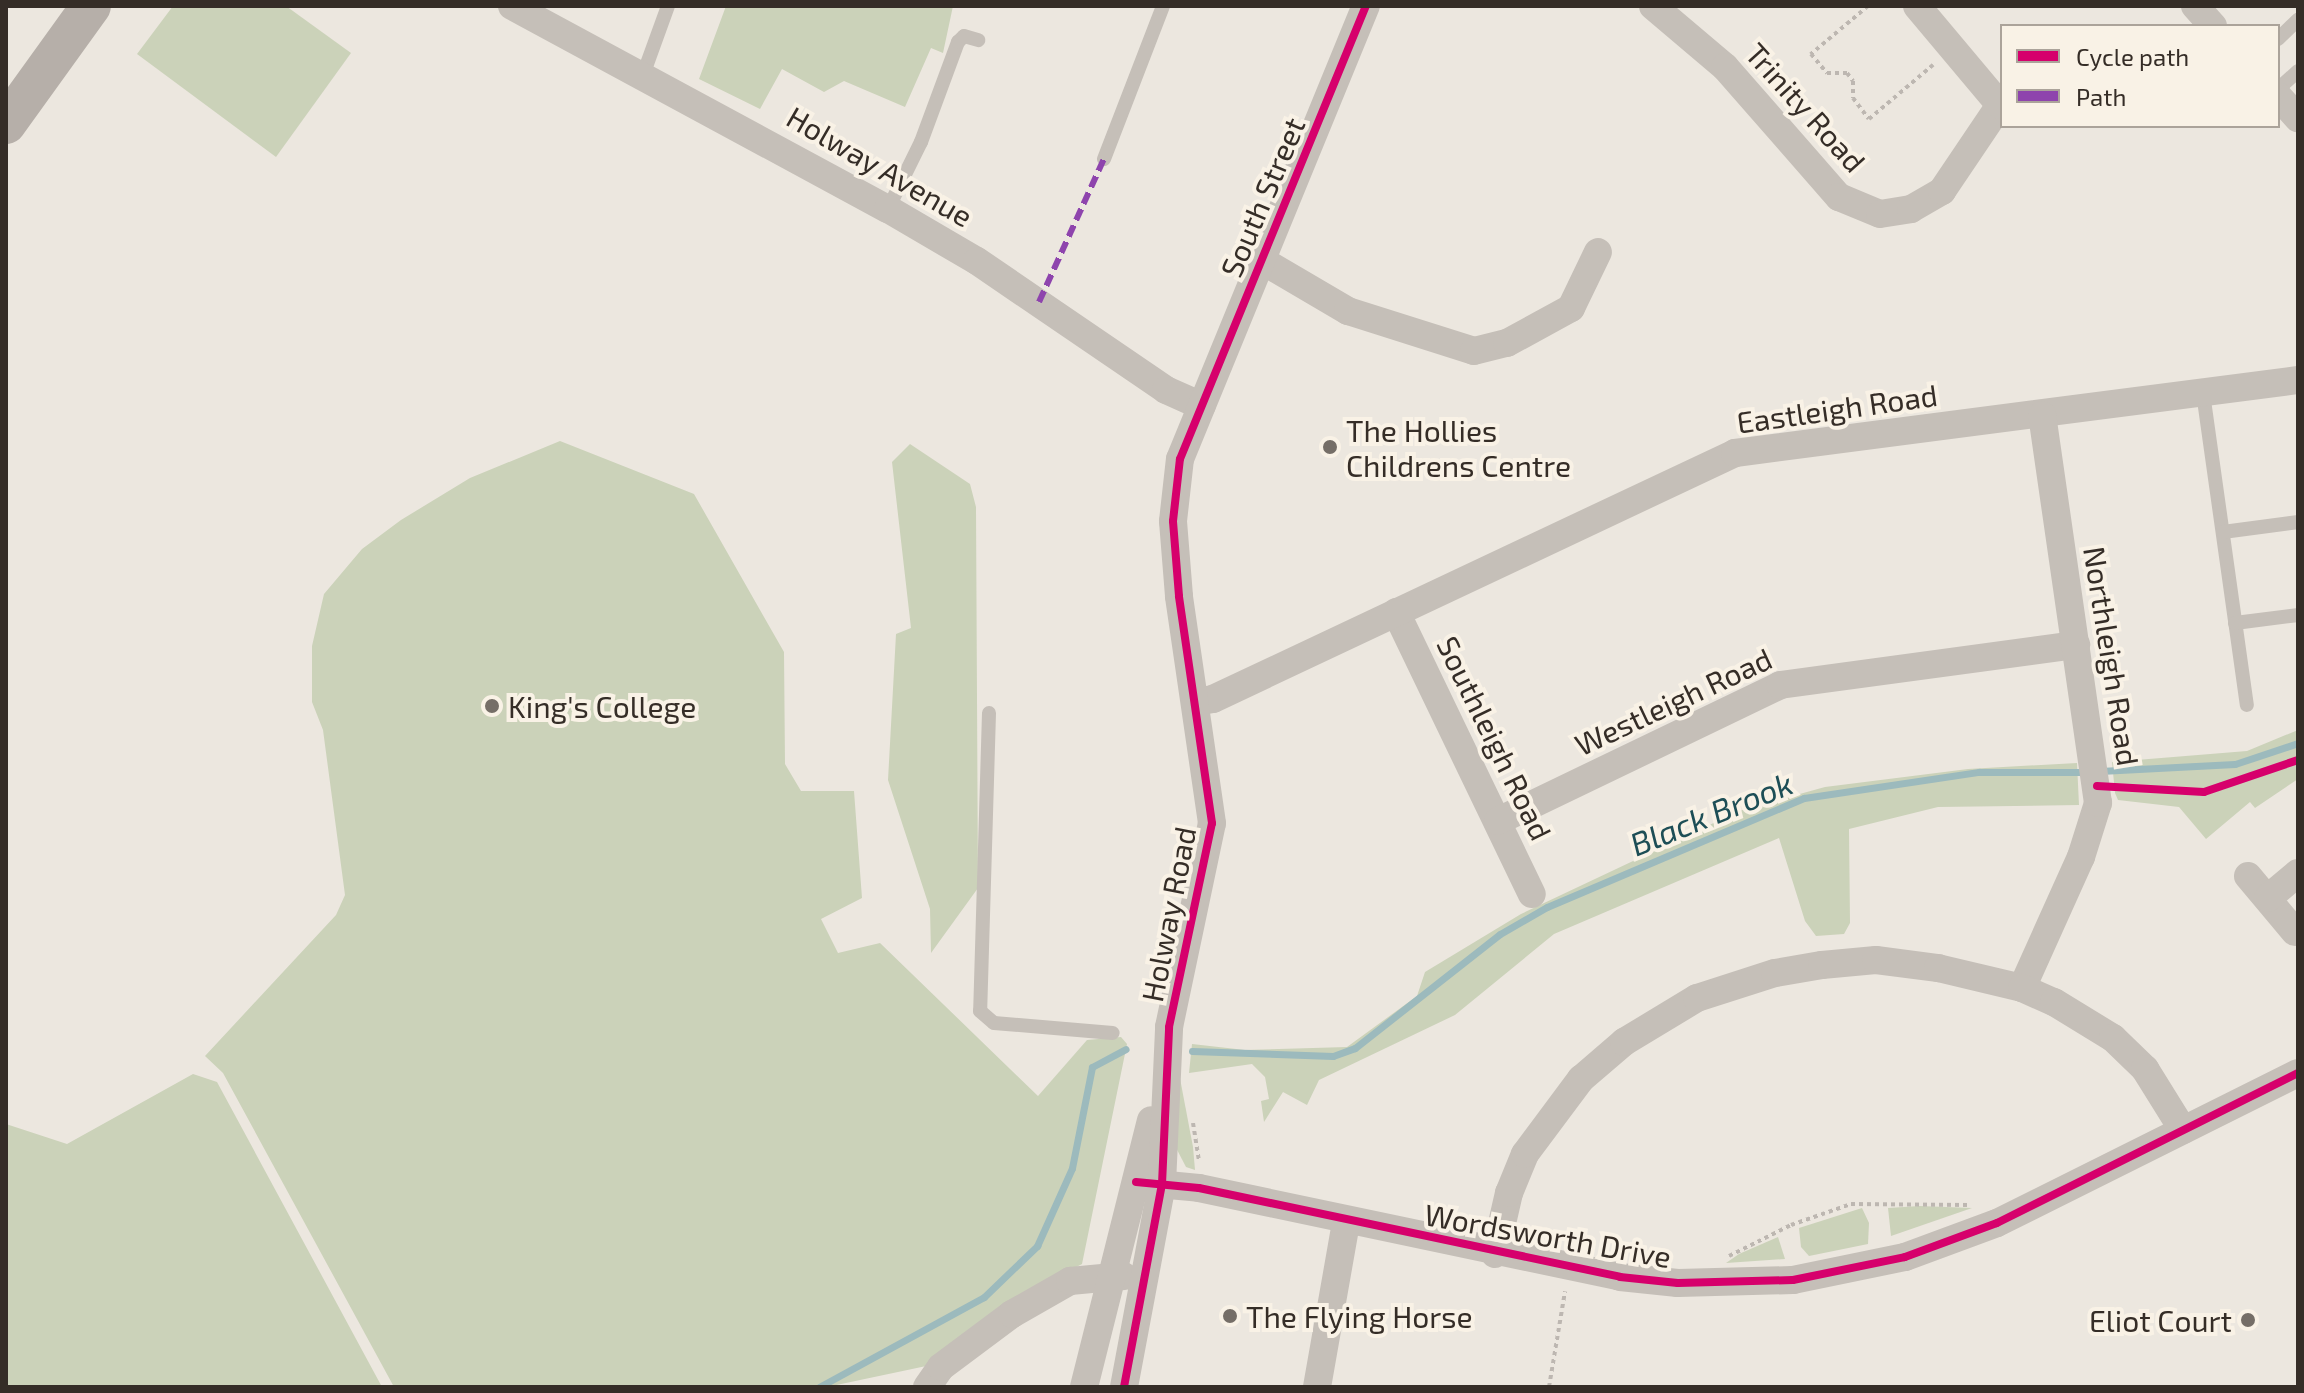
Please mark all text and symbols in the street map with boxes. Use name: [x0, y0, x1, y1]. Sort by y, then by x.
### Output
legend: [2000, 24, 2280, 128]
street label: Trinity Road: [1738, 35, 1874, 179]
text: Cycle path: [2076, 42, 2189, 71]
text: Path: [2076, 82, 2126, 111]
street label: Holway Avenue: [780, 98, 980, 234]
street label: South Street: [1212, 112, 1312, 282]
street label: Eastleigh Road: [1734, 376, 1940, 440]
place label: The Hollies Childrens Centre: [1346, 412, 1571, 482]
marker: The Hollies Childrens Centre: [1321, 438, 1339, 456]
street label: Northleigh Road: [2077, 544, 2147, 768]
street label: Southleigh Road: [1430, 630, 1560, 846]
street label: Westleigh Road: [1569, 640, 1777, 762]
place label: King's College: [508, 688, 696, 724]
marker: King's College: [483, 697, 501, 715]
water label: Black Brook: [1624, 763, 1798, 863]
street label: Holway Road: [1133, 823, 1203, 1005]
street label: Wordsworth Drive: [1422, 1196, 1674, 1274]
place label: The Flying Horse: [1246, 1298, 1473, 1334]
place label: Eliot Court: [2089, 1302, 2232, 1338]
marker: The Flying Horse: [1221, 1307, 1239, 1325]
marker: Eliot Court: [2239, 1311, 2257, 1329]

